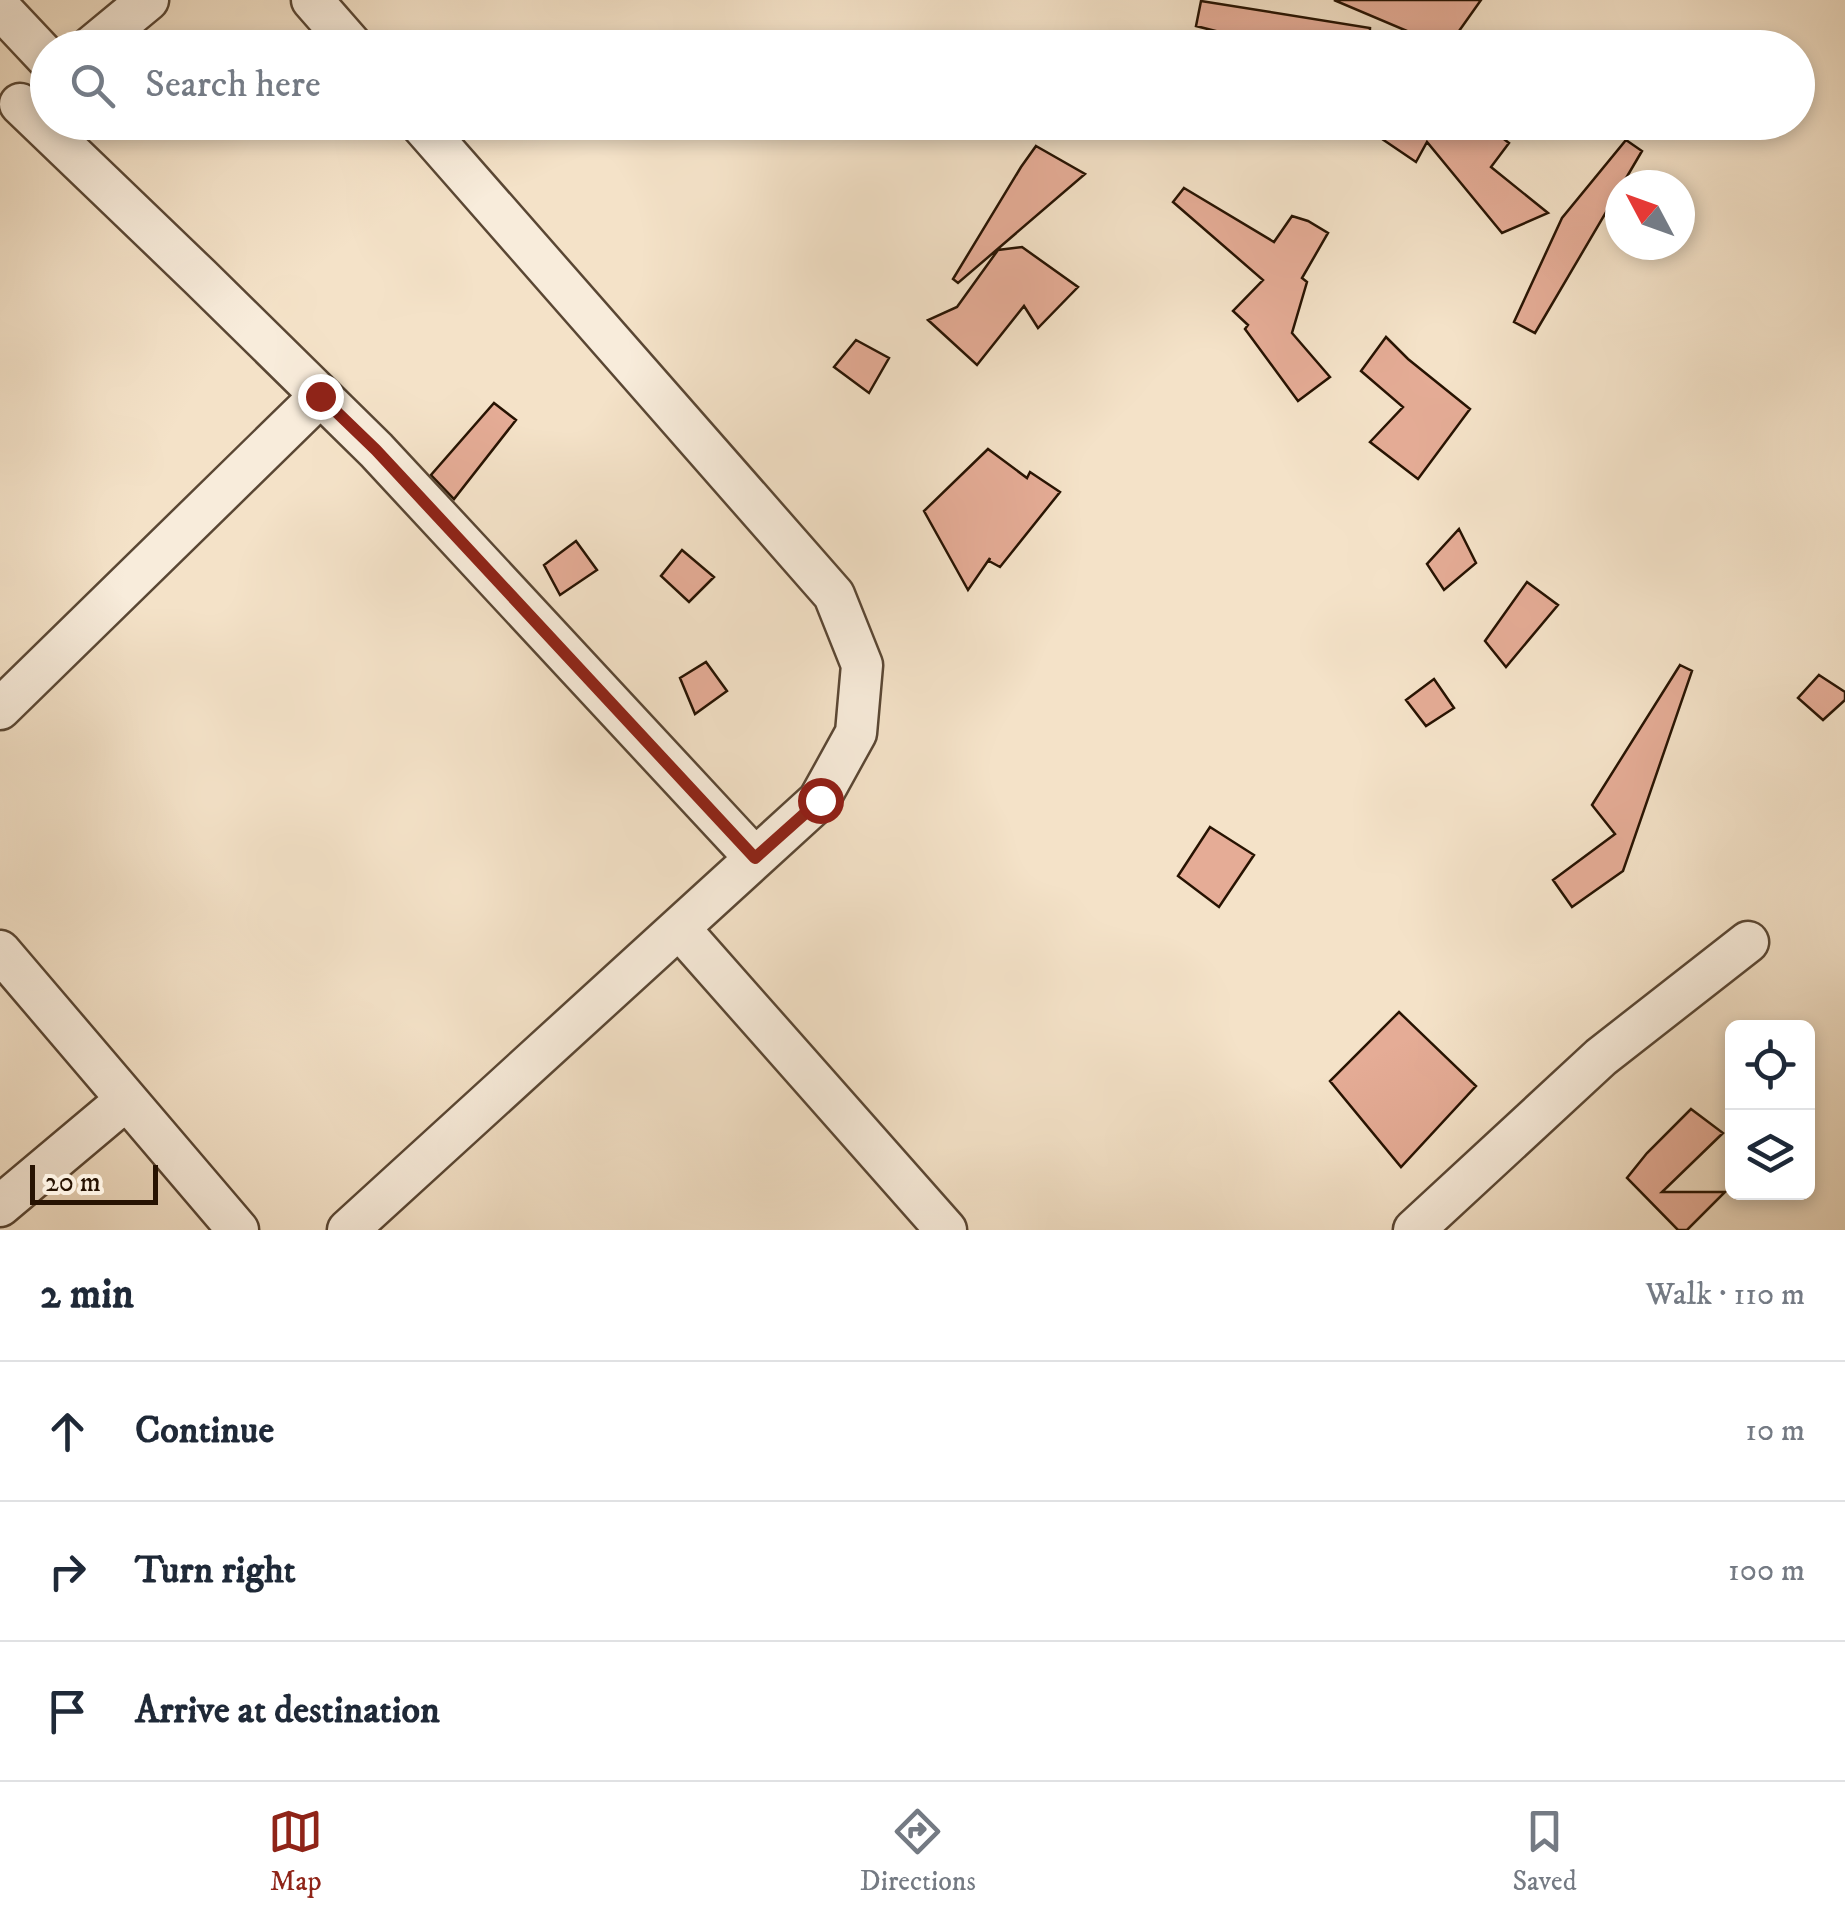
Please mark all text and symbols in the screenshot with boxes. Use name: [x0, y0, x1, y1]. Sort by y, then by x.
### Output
search box: [30, 30, 1815, 140]
icon: search: [65, 58, 120, 113]
text: Search here: [145, 61, 321, 109]
north arrow: [1605, 170, 1695, 260]
route end: [298, 374, 344, 420]
route start: [798, 778, 844, 824]
map controls: [1725, 1020, 1815, 1200]
button: locate: [1725, 1020, 1815, 1110]
button: layers: [1725, 1110, 1815, 1200]
scale bar: [30, 1160, 158, 1204]
text: 20 m: [45, 1165, 101, 1200]
text: 2 min: [40, 1269, 134, 1321]
text: Walk · 110 m: [1646, 1275, 1805, 1315]
icon: ahead: [40, 1404, 95, 1459]
text: Continue: [135, 1407, 274, 1455]
text: 10 m: [1745, 1411, 1805, 1451]
icon: right: [40, 1544, 95, 1599]
text: Turn right: [135, 1547, 296, 1595]
text: 100 m: [1728, 1551, 1805, 1591]
icon: arrive: [40, 1684, 95, 1739]
text: Arrive at destination: [135, 1687, 440, 1735]
tab: Map: [268, 1804, 323, 1899]
tab: Directions: [860, 1804, 976, 1899]
tab: Saved: [1512, 1804, 1577, 1899]

